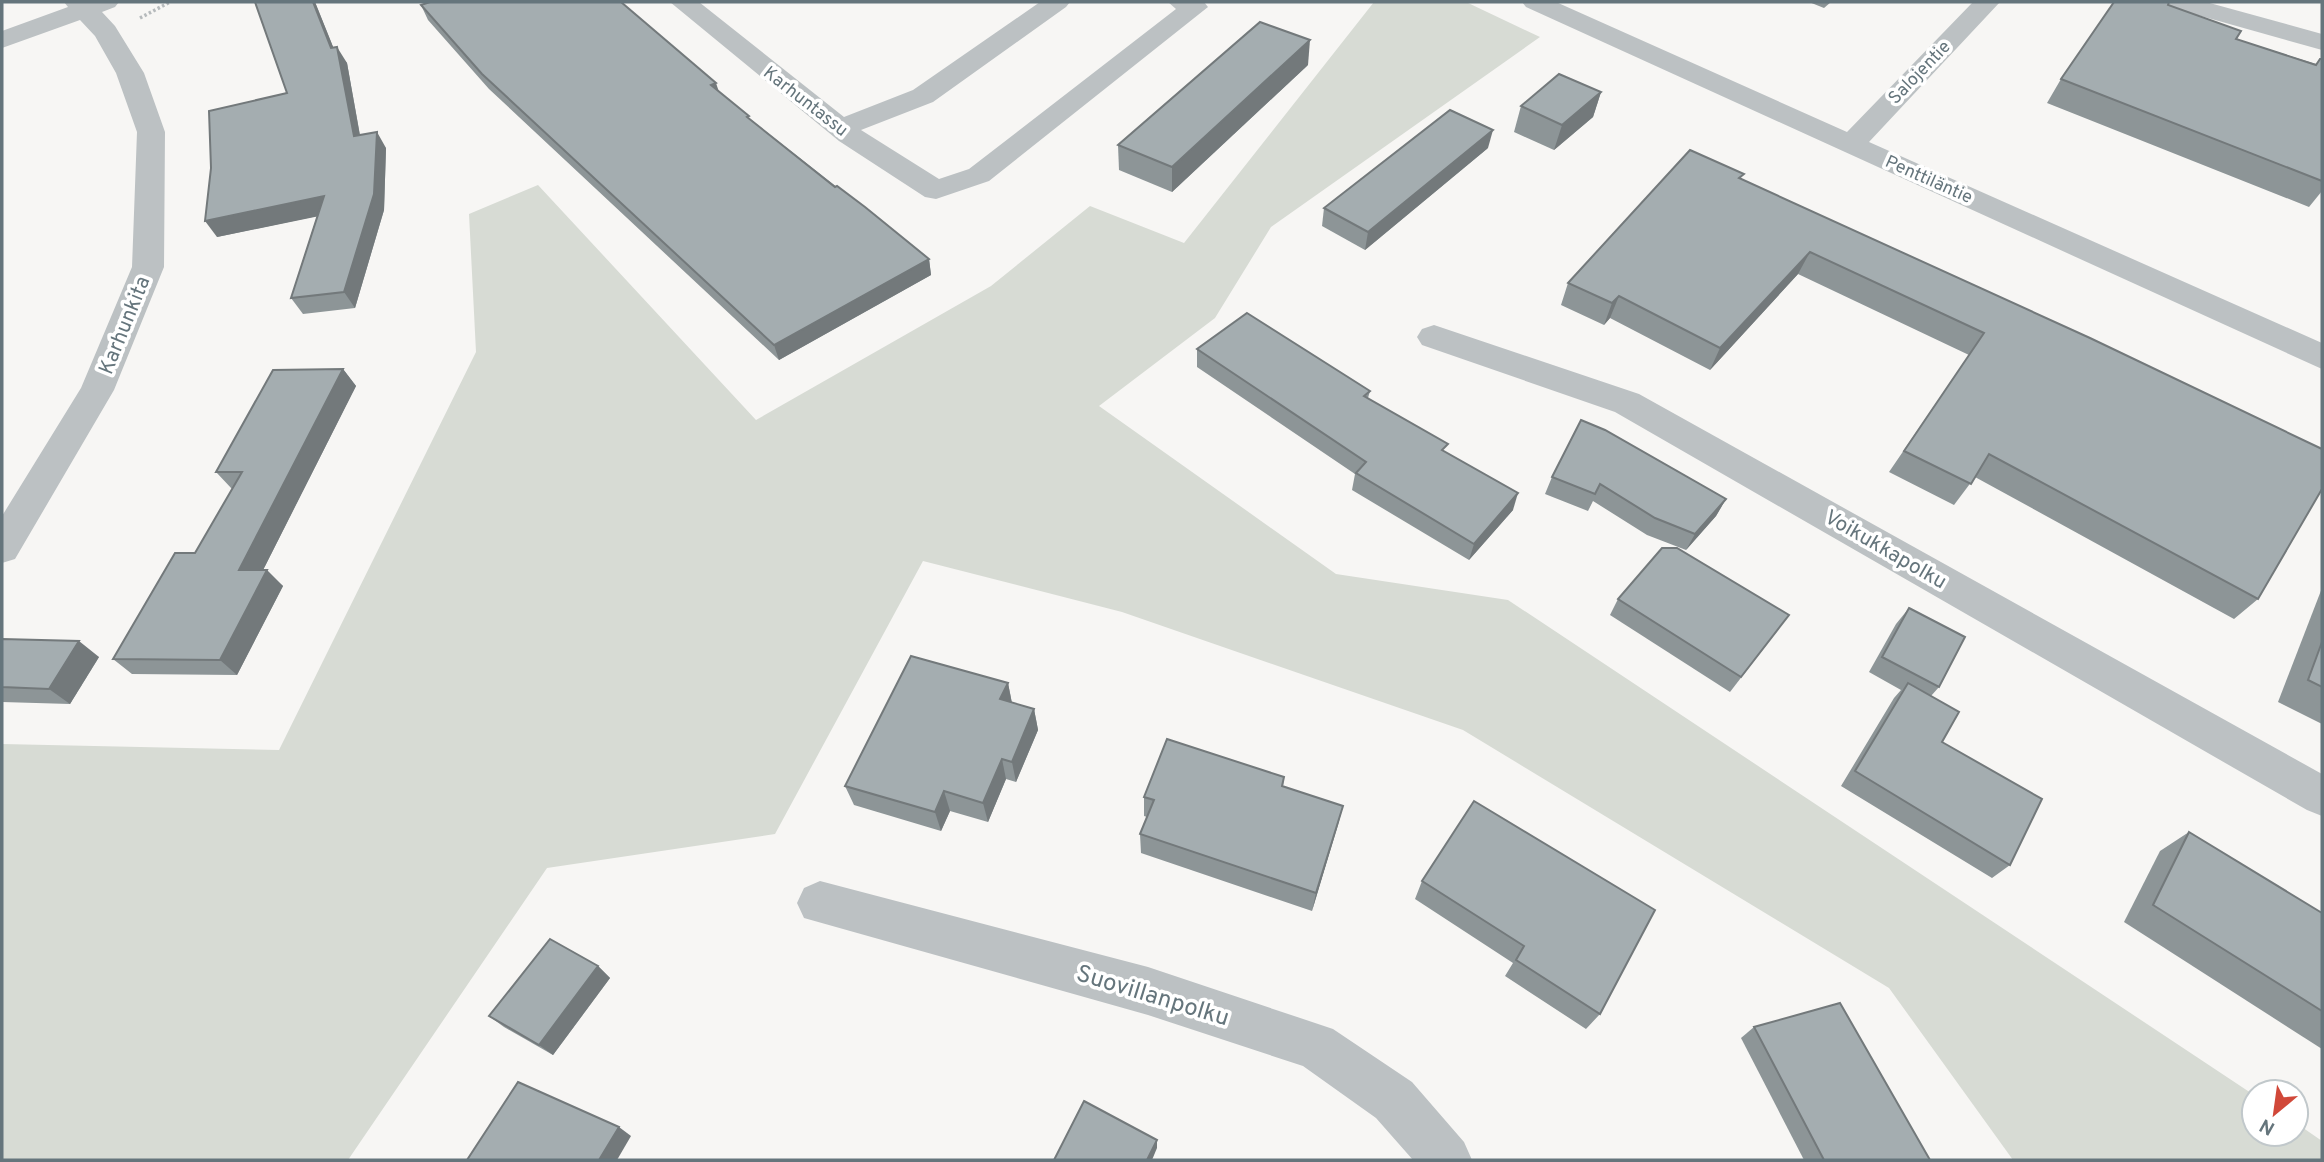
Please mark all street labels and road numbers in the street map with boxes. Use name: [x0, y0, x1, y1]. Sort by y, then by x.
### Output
street label: Salojentie: [1884, 36, 1956, 110]
street label: Karhuntassu: [758, 62, 852, 142]
street label: Penttiläntie: [1881, 151, 1976, 210]
street label: Karhunkita: [93, 272, 157, 379]
street label: Voikukkapolku: [1819, 504, 1951, 596]
street label: Suovillanpolku: [1072, 959, 1232, 1034]

